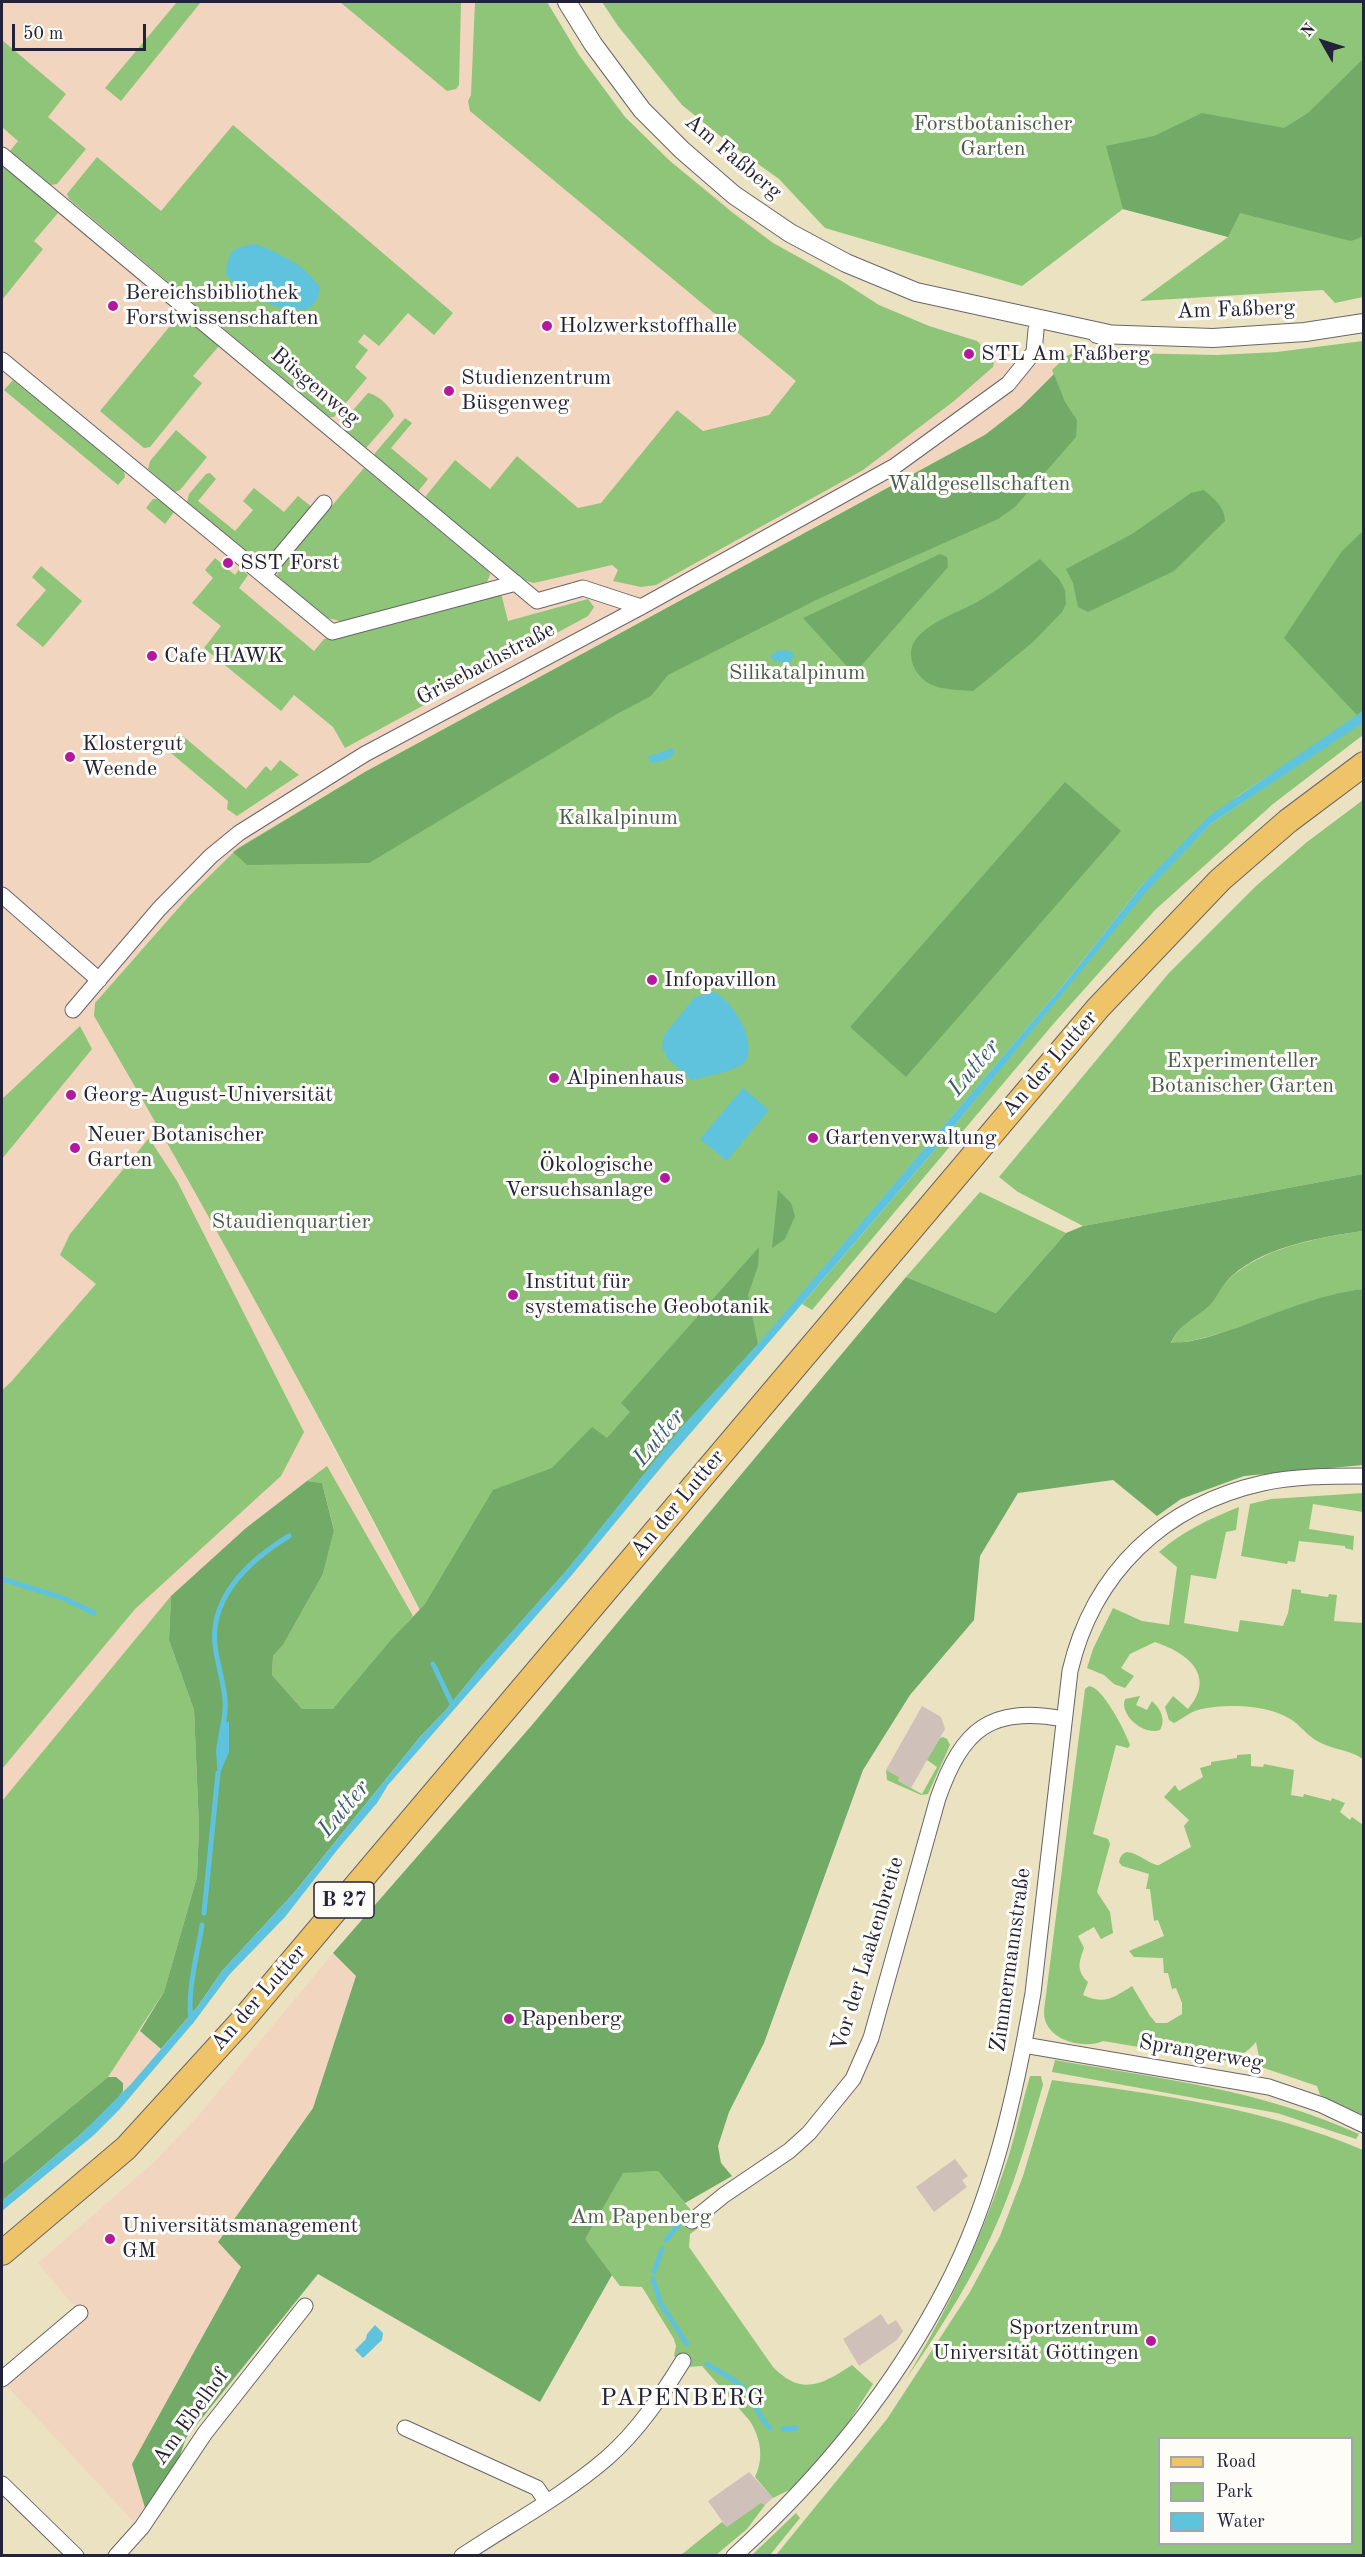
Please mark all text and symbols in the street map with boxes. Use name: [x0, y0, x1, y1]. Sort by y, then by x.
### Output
scale bar: [15, 12, 148, 50]
north arrow: [1293, 12, 1353, 72]
text: N: [1299, 21, 1319, 40]
text: 50 m: [23, 25, 63, 43]
street label: Am Faßberg: [679, 109, 787, 205]
park label: Forstbotanischer Garten: [913, 111, 1073, 162]
place label: Bereichsbibliothek Forstwissenschaften: [125, 280, 319, 332]
street label: Am Faßberg: [1176, 295, 1296, 325]
marker: Bereichsbibliothek Forstwissenschaften: [106, 299, 120, 313]
place label: Holzwerkstoffhalle: [559, 313, 737, 339]
marker: Holzwerkstoffhalle: [540, 319, 554, 333]
place label: STL Am Faßberg: [981, 341, 1150, 367]
street label: Büsgenweg: [265, 342, 365, 432]
marker: STL Am Faßberg: [962, 347, 976, 361]
place label: Studienzentrum Büsgenweg: [461, 365, 611, 416]
marker: Studienzentrum Büsgenweg: [442, 384, 456, 398]
park label: Waldgesellschaften: [888, 471, 1070, 497]
place label: SST Forst: [240, 550, 340, 576]
marker: SST Forst: [221, 556, 235, 570]
street label: Grisebachstraße: [412, 616, 560, 712]
place label: Cafe HAWK: [164, 643, 284, 669]
marker: Cafe HAWK: [145, 649, 159, 663]
park label: Silikatalpinum: [729, 660, 865, 686]
place label: Klostergut Weende: [82, 731, 183, 782]
marker: Klostergut Weende: [63, 750, 77, 764]
park label: Kalkalpinum: [558, 805, 678, 831]
place label: Infopavillon: [664, 967, 777, 993]
marker: Infopavillon: [645, 973, 659, 987]
street label: An der Lutter: [997, 1005, 1103, 1123]
water label: Lutter: [942, 1034, 1006, 1102]
park label: Experimenteller Botanischer Garten: [1150, 1048, 1334, 1100]
place label: Alpinenhaus: [566, 1065, 684, 1091]
marker: Alpinenhaus: [547, 1071, 561, 1085]
place label: Georg-August-Universität: [83, 1082, 333, 1108]
marker: Georg-August-Universität: [64, 1088, 78, 1102]
place label: Neuer Botanischer Garten: [87, 1122, 264, 1174]
place label: Gartenverwaltung: [825, 1125, 997, 1151]
marker: Gartenverwaltung: [806, 1131, 820, 1145]
marker: Neuer Botanischer Garten: [68, 1141, 82, 1155]
place label: Ökologische Versuchsanlage: [505, 1152, 653, 1204]
marker: Ökologische Versuchsanlage: [658, 1171, 672, 1185]
park label: Staudienquartier: [212, 1209, 370, 1235]
place label: Institut für systematische Geobotanik: [525, 1269, 770, 1320]
marker: Institut für systematische Geobotanik: [506, 1288, 520, 1302]
water label: Lutter: [627, 1404, 691, 1472]
street label: An der Lutter: [625, 1445, 731, 1563]
water label: Lutter: [312, 1775, 376, 1843]
street label: Vor der Laakenbreite: [826, 1854, 910, 2054]
street label: Zimmermannstraße: [985, 1866, 1037, 2054]
road number: B 27: [314, 1882, 374, 1918]
street label: An der Lutter: [206, 1939, 312, 2057]
place label: Papenberg: [521, 2006, 622, 2032]
marker: Papenberg: [502, 2012, 516, 2026]
street label: Sprangerweg: [1137, 2029, 1265, 2077]
park label: Am Papenberg: [571, 2204, 711, 2230]
place label: Universitätsmanagement GM: [122, 2213, 358, 2264]
marker: Universitätsmanagement GM: [103, 2232, 117, 2246]
place label: Sportzentrum Universität Göttingen: [933, 2315, 1139, 2366]
marker: Sportzentrum Universität Göttingen: [1144, 2334, 1158, 2348]
street label: Am Ebelhof: [147, 2363, 235, 2471]
district label: PAPENBERG: [600, 2385, 766, 2413]
legend: [1158, 2437, 1353, 2545]
text: Road: [1216, 2453, 1256, 2471]
text: Park: [1216, 2483, 1253, 2501]
text: Water: [1216, 2513, 1265, 2531]

